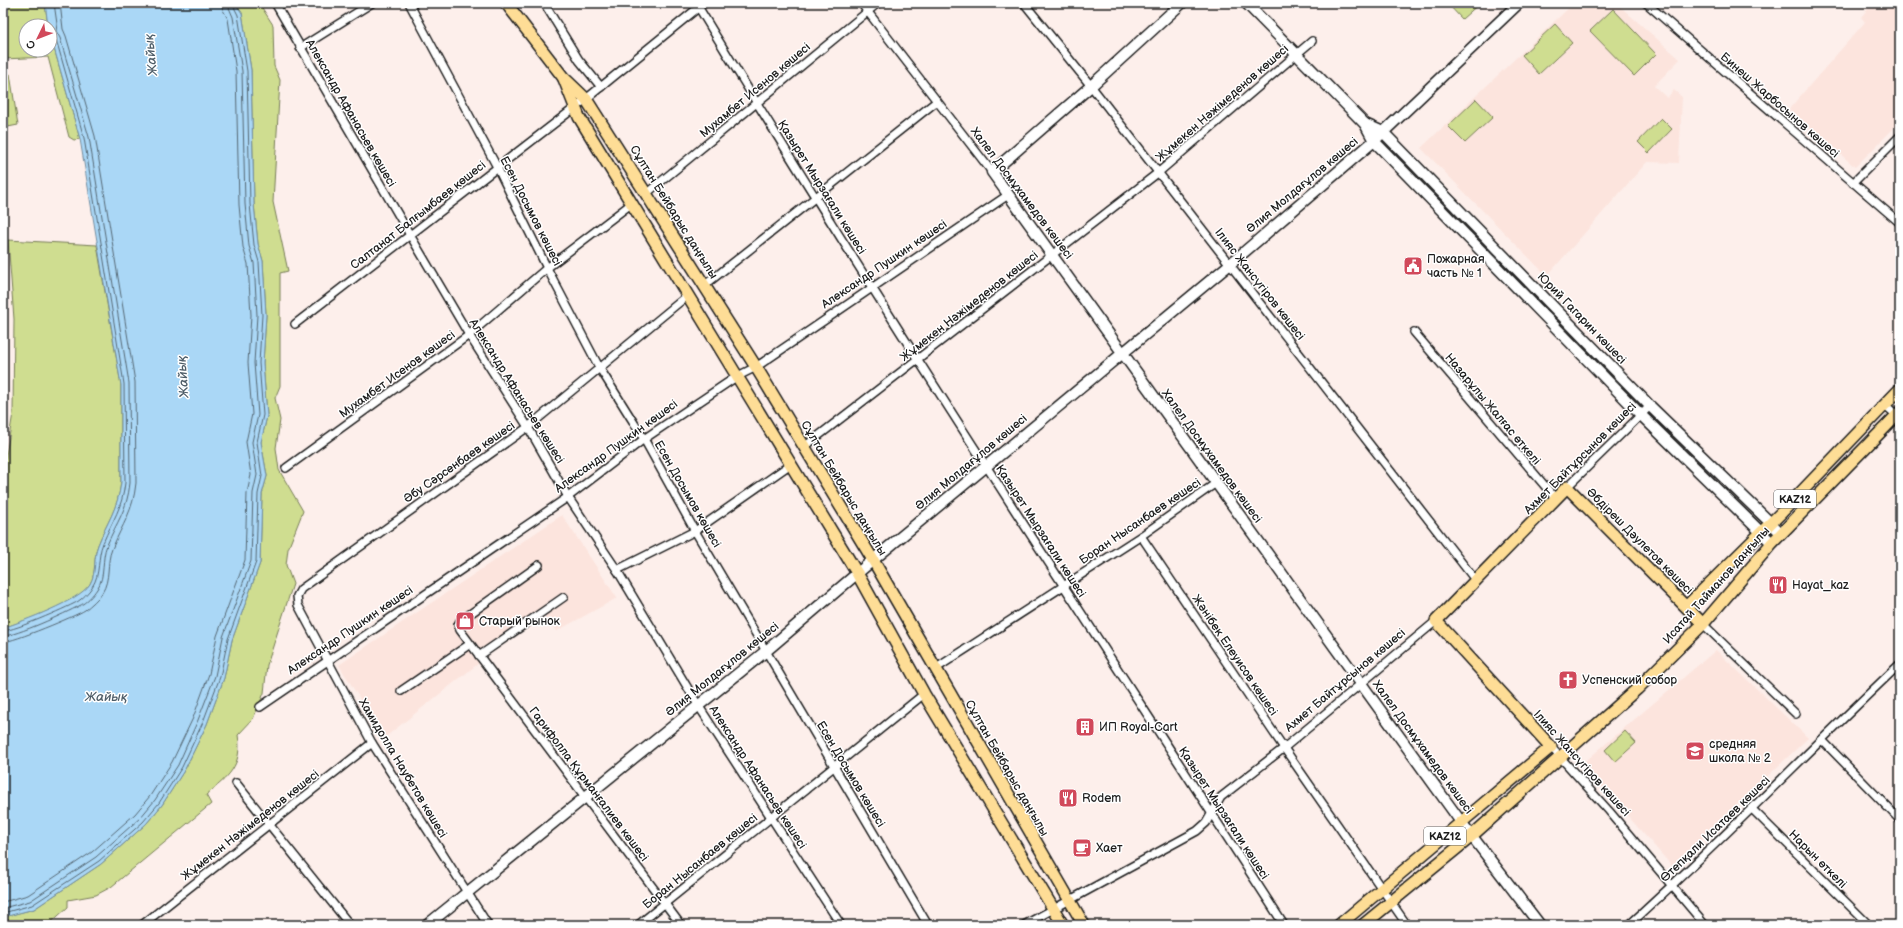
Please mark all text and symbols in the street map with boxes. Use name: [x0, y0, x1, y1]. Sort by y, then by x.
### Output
north arrow: [18, 18, 58, 58]
water label: Жайық: [141, 33, 161, 78]
street label: Александр Афанасьев көшесі: [302, 36, 399, 190]
text: С: [23, 37, 38, 52]
street label: Мухамбет Исенов көшесі: [697, 40, 814, 141]
street label: Жұмекен Нәжімеденов көшесі: [1153, 42, 1292, 165]
street label: Бинеш Жарбосынов көшесі: [1717, 50, 1842, 161]
street label: Қазырет Мырзағали көшесі: [774, 118, 869, 257]
street label: Халел Досмұхамедов көшесі: [967, 124, 1076, 262]
street label: Әлия Молдағұлов көшесі: [1243, 134, 1361, 237]
street label: Сұлтан Бейбарыс даңғылы: [626, 143, 721, 282]
street label: Есен Досымов көшесі: [496, 154, 565, 269]
street label: Салтанат Балғымбаев көшесі: [348, 158, 489, 273]
street label: Александр Пушкин көшесі: [818, 217, 950, 313]
street label: Ілияс Жансүгіров көшесі: [1211, 225, 1308, 343]
street label: Жұмекен Нәжімеденов көшесі: [897, 248, 1041, 365]
place label: Пожарная часть № 1: [1427, 252, 1485, 281]
public building icon: Пожарная часть № 1: [1402, 255, 1424, 277]
street label: Юрий Гагарин көшесі: [1534, 269, 1629, 367]
street label: Александр Афанасьев көшесі: [465, 315, 567, 467]
street label: Мухамбет Исенов көшесі: [336, 327, 458, 422]
street label: Назарұлы Жалғас өткелі: [1442, 350, 1544, 468]
water label: Жайық: [174, 355, 193, 400]
street label: Халел Досмұхамедов көшесі: [1158, 387, 1265, 526]
street label: Александр Пушкин көшесі: [551, 397, 681, 497]
street label: Ахмет Байтұрсынов көшесі: [1520, 399, 1640, 518]
street label: Әлия Молдағұлов көшесі: [912, 411, 1030, 514]
street label: Әбу Сәрсенбаев көшесі: [401, 418, 518, 507]
street label: Сұлтан Бейбарыс даңғылы: [797, 418, 890, 558]
street label: Есен Досымов көшесі: [651, 438, 724, 550]
street label: Қазырет Мырзағали көшесі: [992, 462, 1089, 600]
street label: Боран Нысанбаев көшесі: [1077, 475, 1204, 568]
street label: Әбдіреш Дәулетов көшесі: [1583, 485, 1696, 598]
road number: KAZ12: [1774, 490, 1816, 508]
street label: Исатай Тайманов даңғылы: [1660, 524, 1773, 647]
restaurant icon: Hayat_kaz: [1767, 574, 1789, 596]
place label: Hayat_kaz: [1792, 578, 1849, 593]
street label: Александр Пушкин көшесі: [284, 583, 416, 679]
street label: Жәнібек Елеуисов көшесі: [1188, 592, 1281, 719]
shop icon: Старый рынок: [454, 610, 476, 632]
place label: Старый рынок: [479, 614, 560, 629]
street label: Әлия Молдағұлов көшесі: [663, 619, 782, 720]
street label: Ахмет Байтұрсынов көшесі: [1281, 626, 1409, 736]
church icon: Успенский собор: [1557, 669, 1579, 691]
place label: Успенский собор: [1582, 673, 1677, 688]
street label: Халел Досмұхамедов көшесі: [1369, 678, 1476, 817]
water label: Жайық: [84, 689, 128, 705]
street label: Хамидолла Наубетов көшесі: [355, 696, 450, 841]
street label: Сұлтан Бейбарыс даңғылы: [961, 698, 1052, 839]
street label: Александр Афанасьев көшесі: [705, 702, 810, 852]
street label: Гарифолла Құрманғалиев көшесі: [526, 704, 652, 864]
street label: Ілияс Жансүгіров көшесі: [1530, 707, 1633, 820]
building icon: ИП Royal-Cart: [1074, 716, 1096, 738]
street label: Есен Досымов көшесі: [813, 719, 888, 830]
place label: ИП Royal-Cart: [1099, 720, 1178, 735]
place label: cредняя школа № 2: [1709, 737, 1771, 766]
school or university icon: cредняя школа № 2: [1684, 740, 1706, 762]
street label: Қазырет Мырзағали көшесі: [1175, 744, 1272, 882]
street label: Жұмекен Нәжімеденов көшесі: [178, 767, 322, 884]
street label: Өтепқали Исатаев көшесі: [1657, 773, 1773, 886]
restaurant icon: Rodem: [1057, 787, 1079, 809]
place label: Rodem: [1082, 791, 1121, 806]
street label: Боран Нысанбаев көшесі: [640, 810, 761, 912]
road number: KAZ12: [1424, 827, 1466, 845]
street label: Нарын өткелі: [1785, 827, 1850, 892]
cafe icon: Хает: [1071, 837, 1093, 859]
place label: Хает: [1096, 841, 1123, 856]

